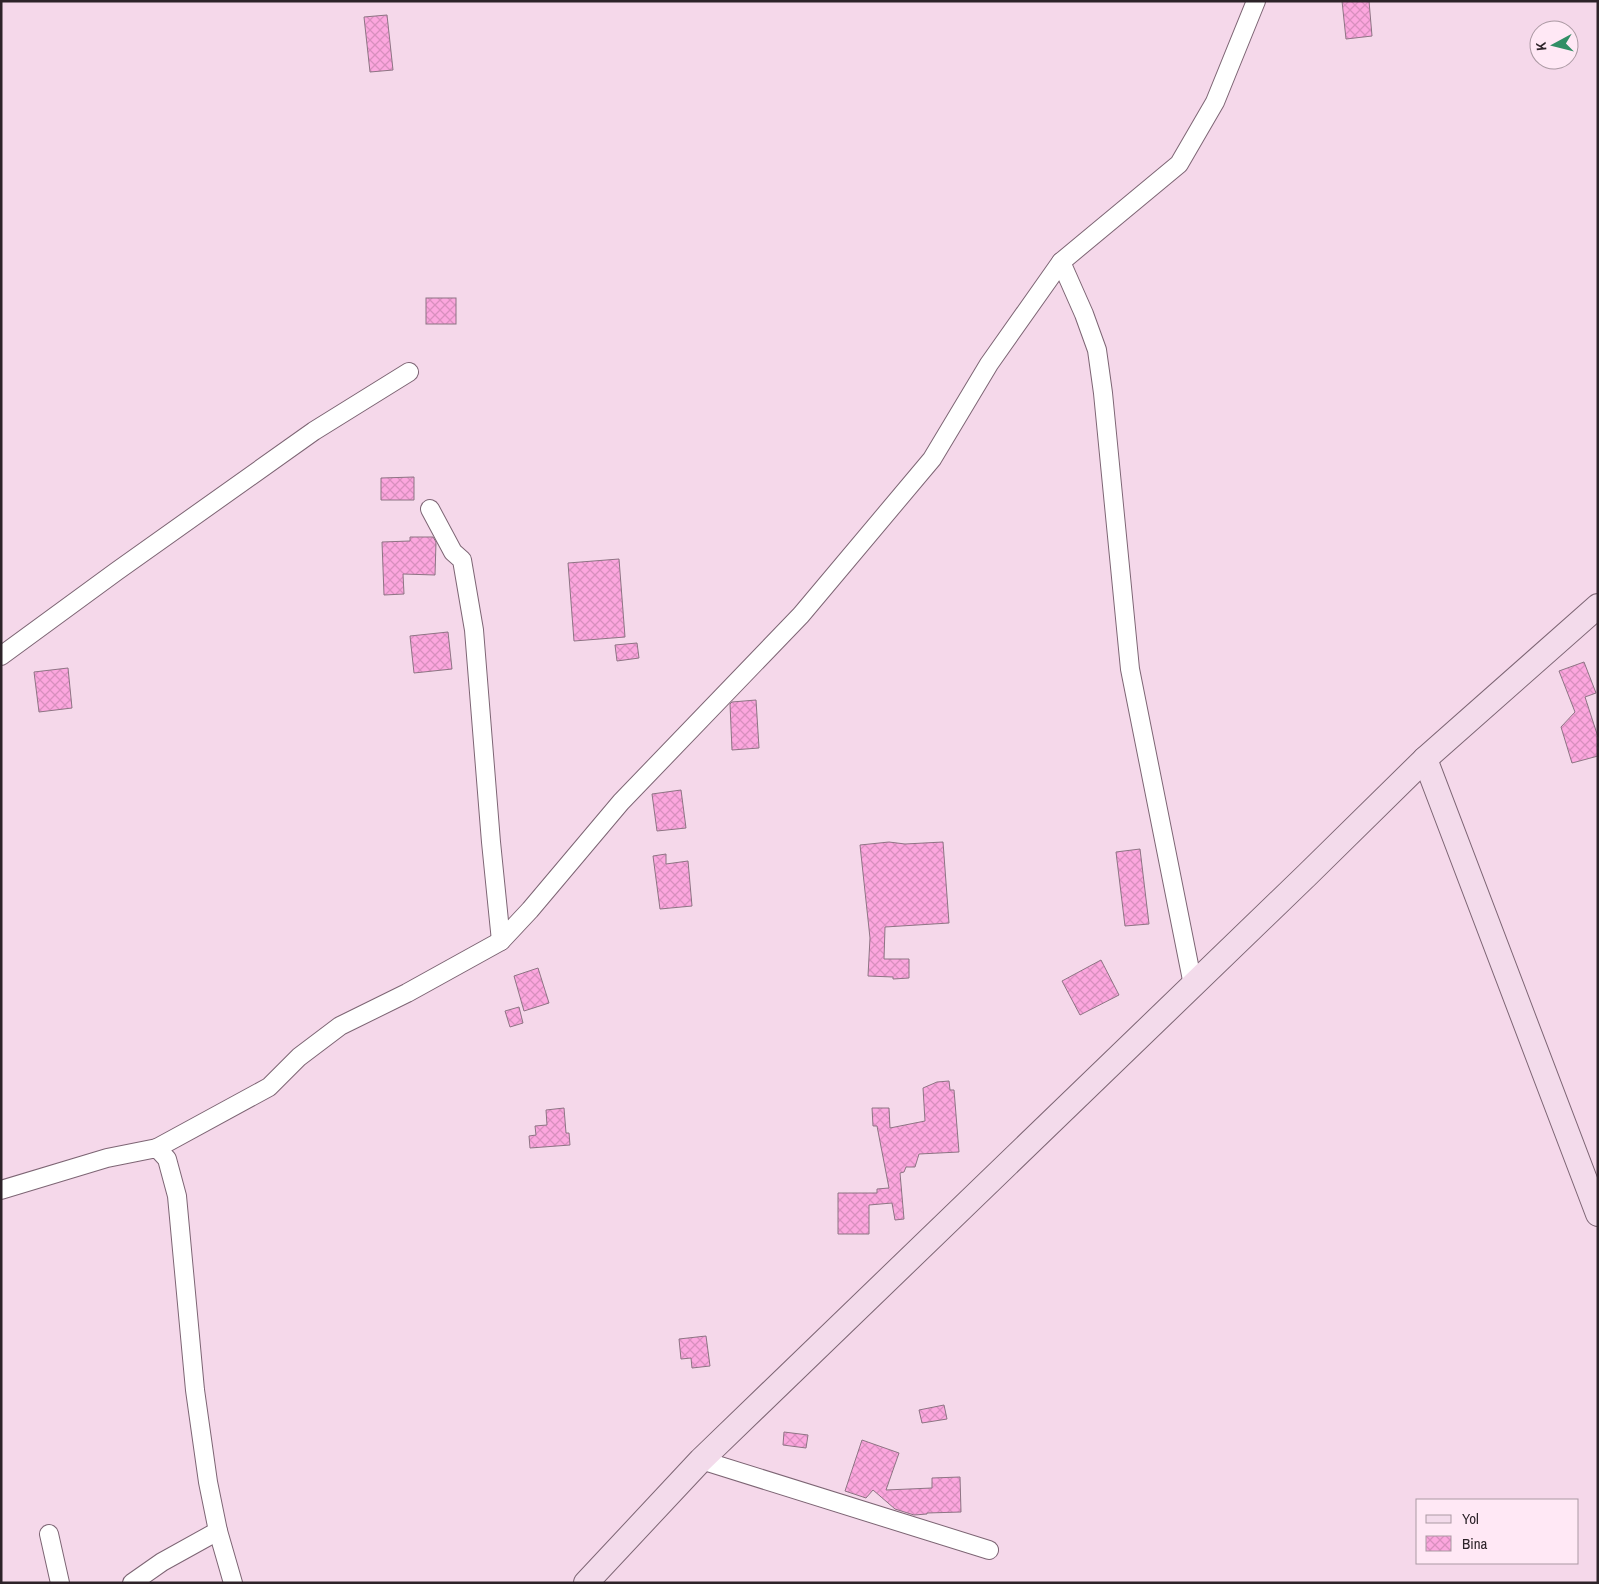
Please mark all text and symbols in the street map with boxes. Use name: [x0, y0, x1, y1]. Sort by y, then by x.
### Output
north arrow: [1529, 20, 1579, 70]
text: K: [1532, 41, 1551, 52]
legend: [1416, 1499, 1579, 1564]
text: Yol: [1462, 1508, 1479, 1529]
text: Bina: [1462, 1533, 1487, 1554]

